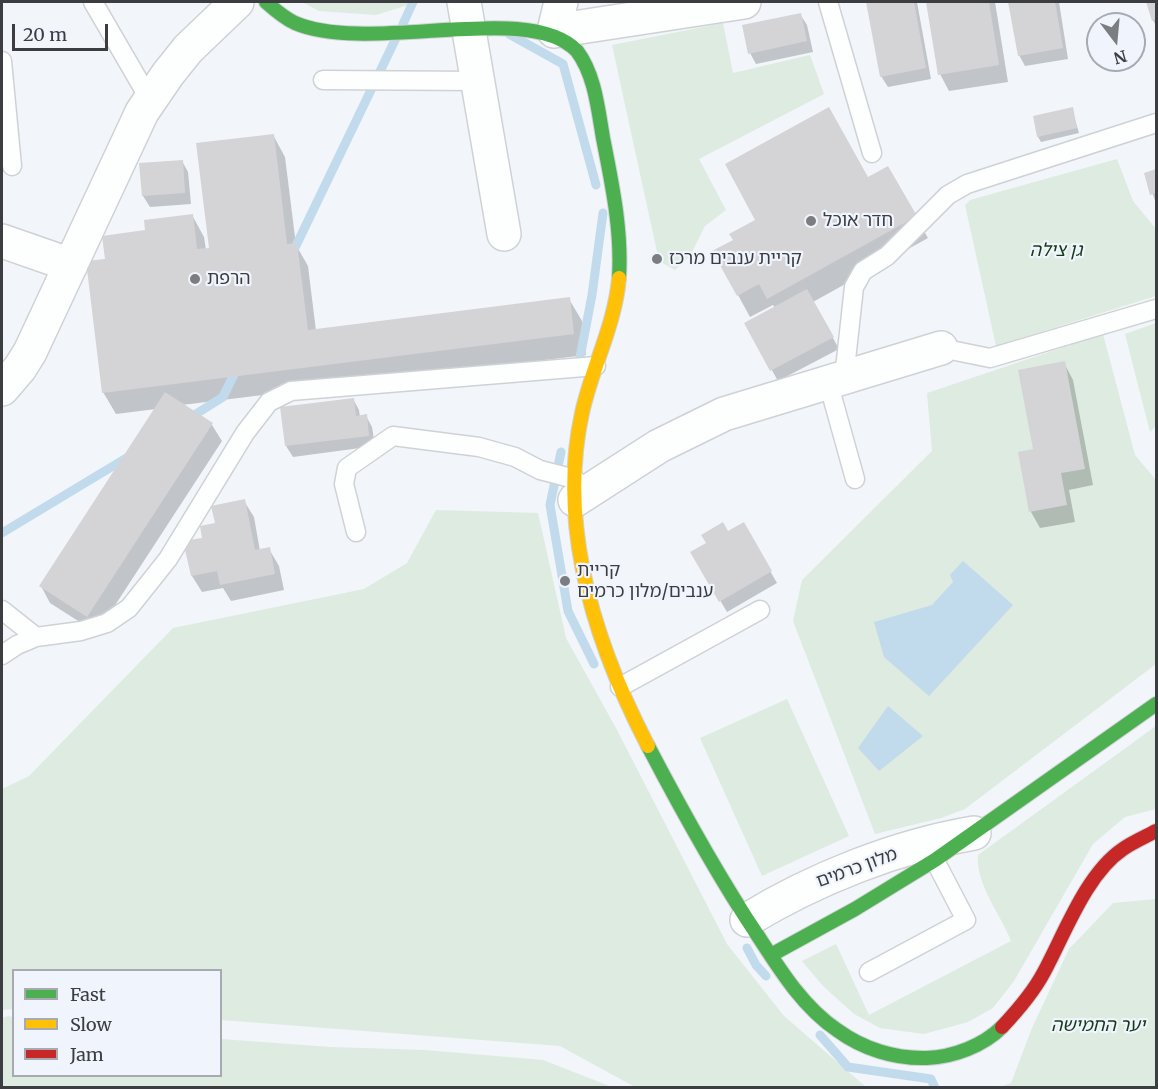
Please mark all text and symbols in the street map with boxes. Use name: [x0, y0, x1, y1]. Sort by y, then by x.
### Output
scale bar: [15, 12, 111, 50]
north arrow: [1086, 12, 1146, 72]
text: 20 m: [23, 23, 67, 46]
text: N: [1112, 46, 1129, 69]
place label: חדר אוכל: [823, 210, 893, 232]
marker: חדר אוכל: [804, 214, 818, 228]
park label: גן צילה: [1030, 240, 1082, 262]
place label: קריית ענבים מרכז: [669, 248, 802, 270]
marker: קריית ענבים מרכז: [650, 252, 664, 266]
place label: הרפת: [207, 268, 251, 290]
marker: הרפת: [188, 272, 202, 286]
place label: קריית ענבים/מלון כרמים: [577, 560, 713, 602]
marker: קריית ענבים/מלון כרמים: [558, 574, 572, 588]
street label: מלון כרמים: [814, 843, 900, 893]
legend: [12, 969, 222, 1077]
text: Fast: [70, 983, 106, 1006]
text: Slow: [70, 1013, 112, 1036]
park label: יער החמישה: [1051, 1015, 1145, 1037]
text: Jam: [70, 1043, 104, 1066]

